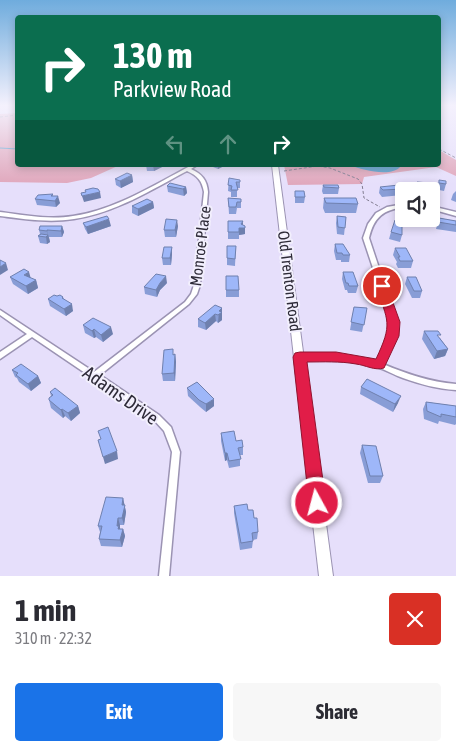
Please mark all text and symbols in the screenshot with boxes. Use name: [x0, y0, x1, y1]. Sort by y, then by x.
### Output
icon: right: [30, 35, 95, 100]
text: 130 m: [113, 35, 192, 75]
text: Parkview Road: [113, 76, 232, 102]
icon: left: [161, 130, 189, 158]
icon: ahead: [214, 130, 242, 158]
icon: right: [267, 130, 295, 158]
map controls: [395, 182, 440, 227]
button: sound: [395, 182, 440, 227]
street label: Monroe Place: [186, 205, 214, 287]
street label: Old Trenton Road: [275, 230, 305, 332]
pin: [361, 265, 403, 307]
icon: arrive: [368, 272, 396, 300]
street label: Adams Drive: [79, 361, 163, 429]
position arrow: [290, 476, 342, 528]
text: 1 min: [15, 593, 76, 627]
button: close: [389, 593, 441, 645]
text: 310 m · 22:32: [15, 629, 92, 647]
button: Exit: [15, 683, 223, 741]
button: Share: [233, 683, 441, 741]

